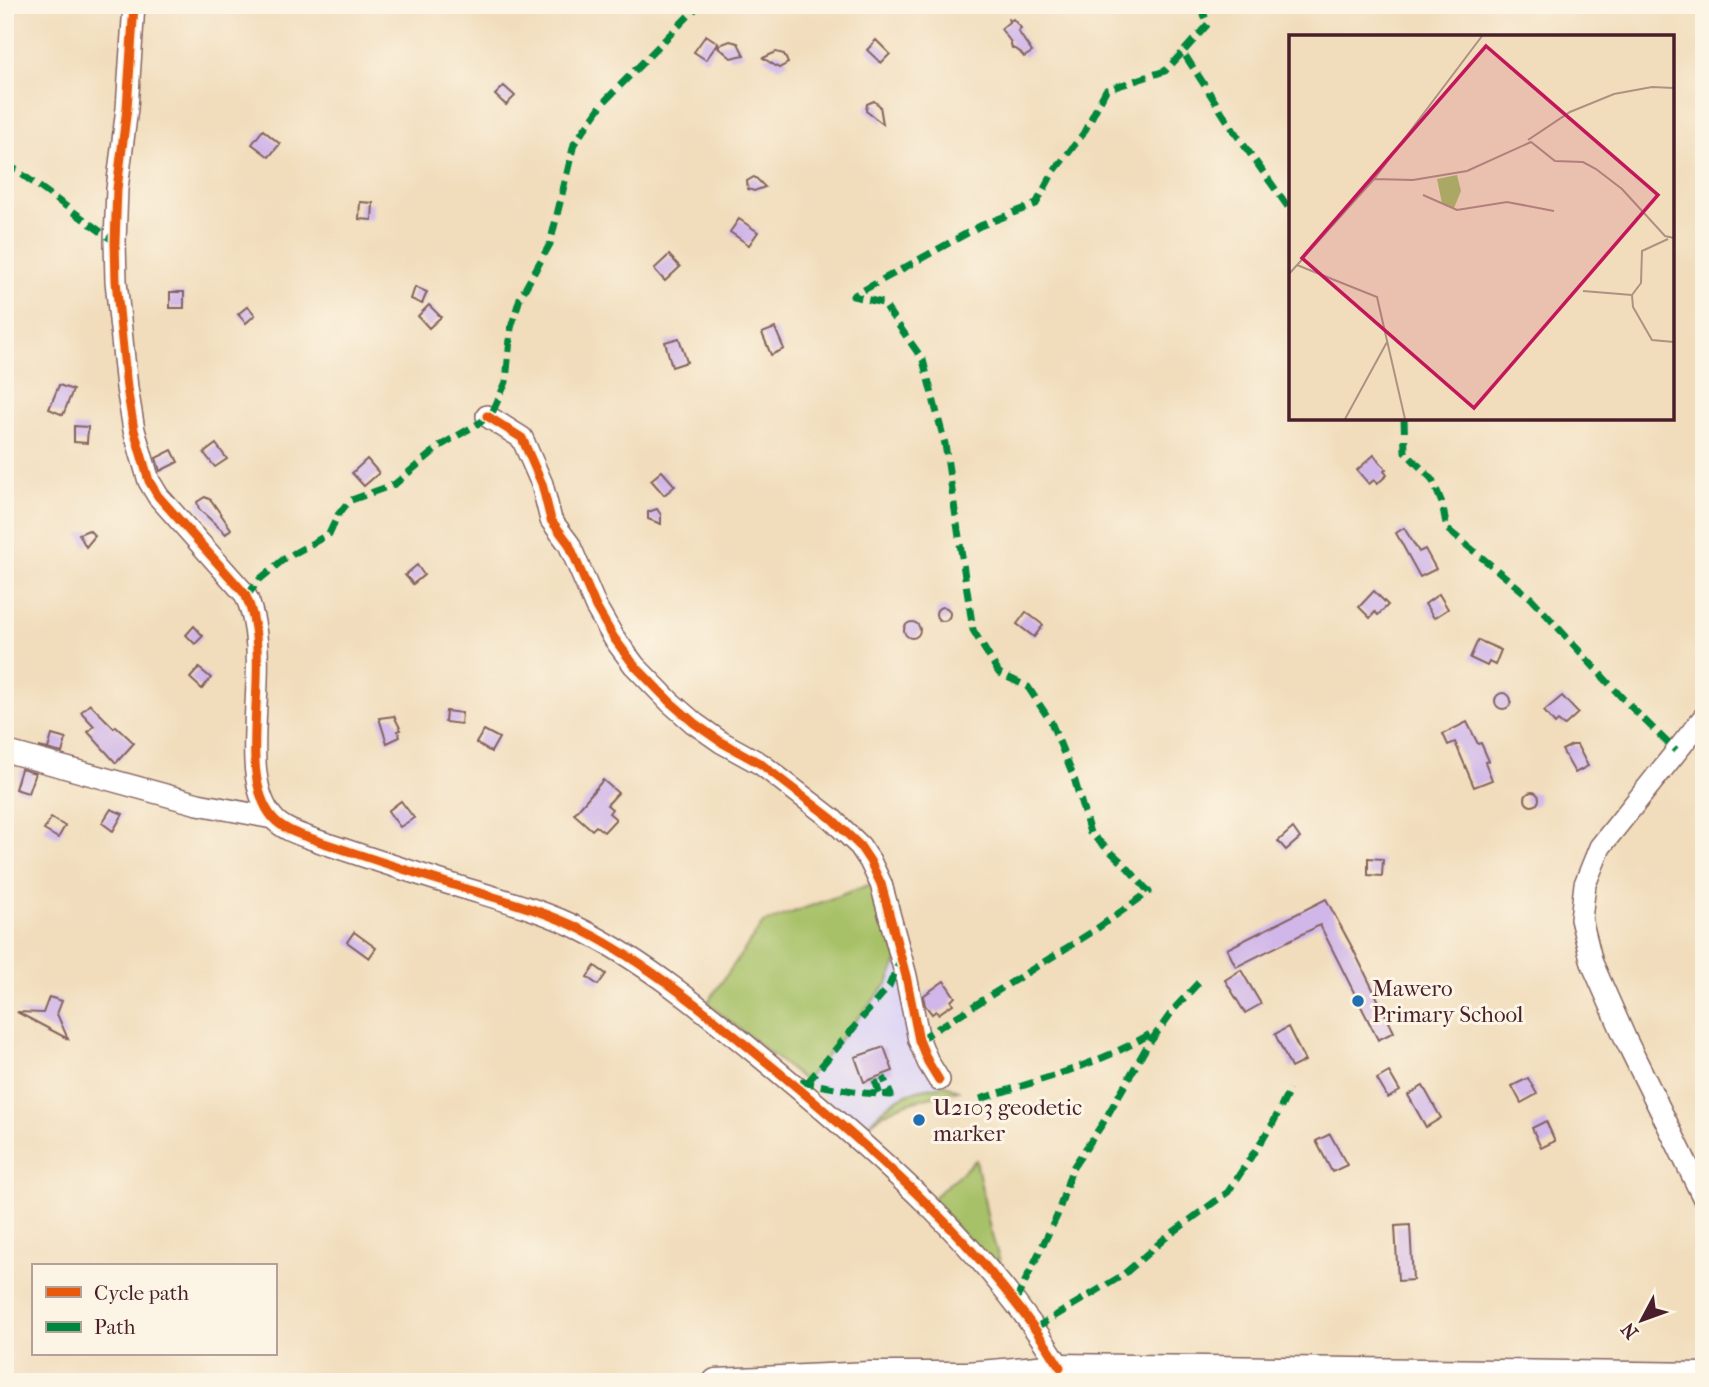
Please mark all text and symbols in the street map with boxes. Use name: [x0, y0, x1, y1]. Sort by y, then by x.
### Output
inset map: [1289, 35, 1674, 420]
place label: Mawero Primary School: [1372, 975, 1524, 1028]
marker: Mawero Primary School: [1350, 993, 1366, 1009]
place label: U2103 geodetic marker: [933, 1094, 1082, 1147]
marker: U2103 geodetic marker: [911, 1112, 927, 1128]
legend: [32, 1264, 276, 1356]
text: Cycle path: [94, 1281, 189, 1305]
north arrow: [1608, 1286, 1678, 1356]
text: Path: [94, 1315, 136, 1339]
text: N: [1617, 1317, 1643, 1343]

